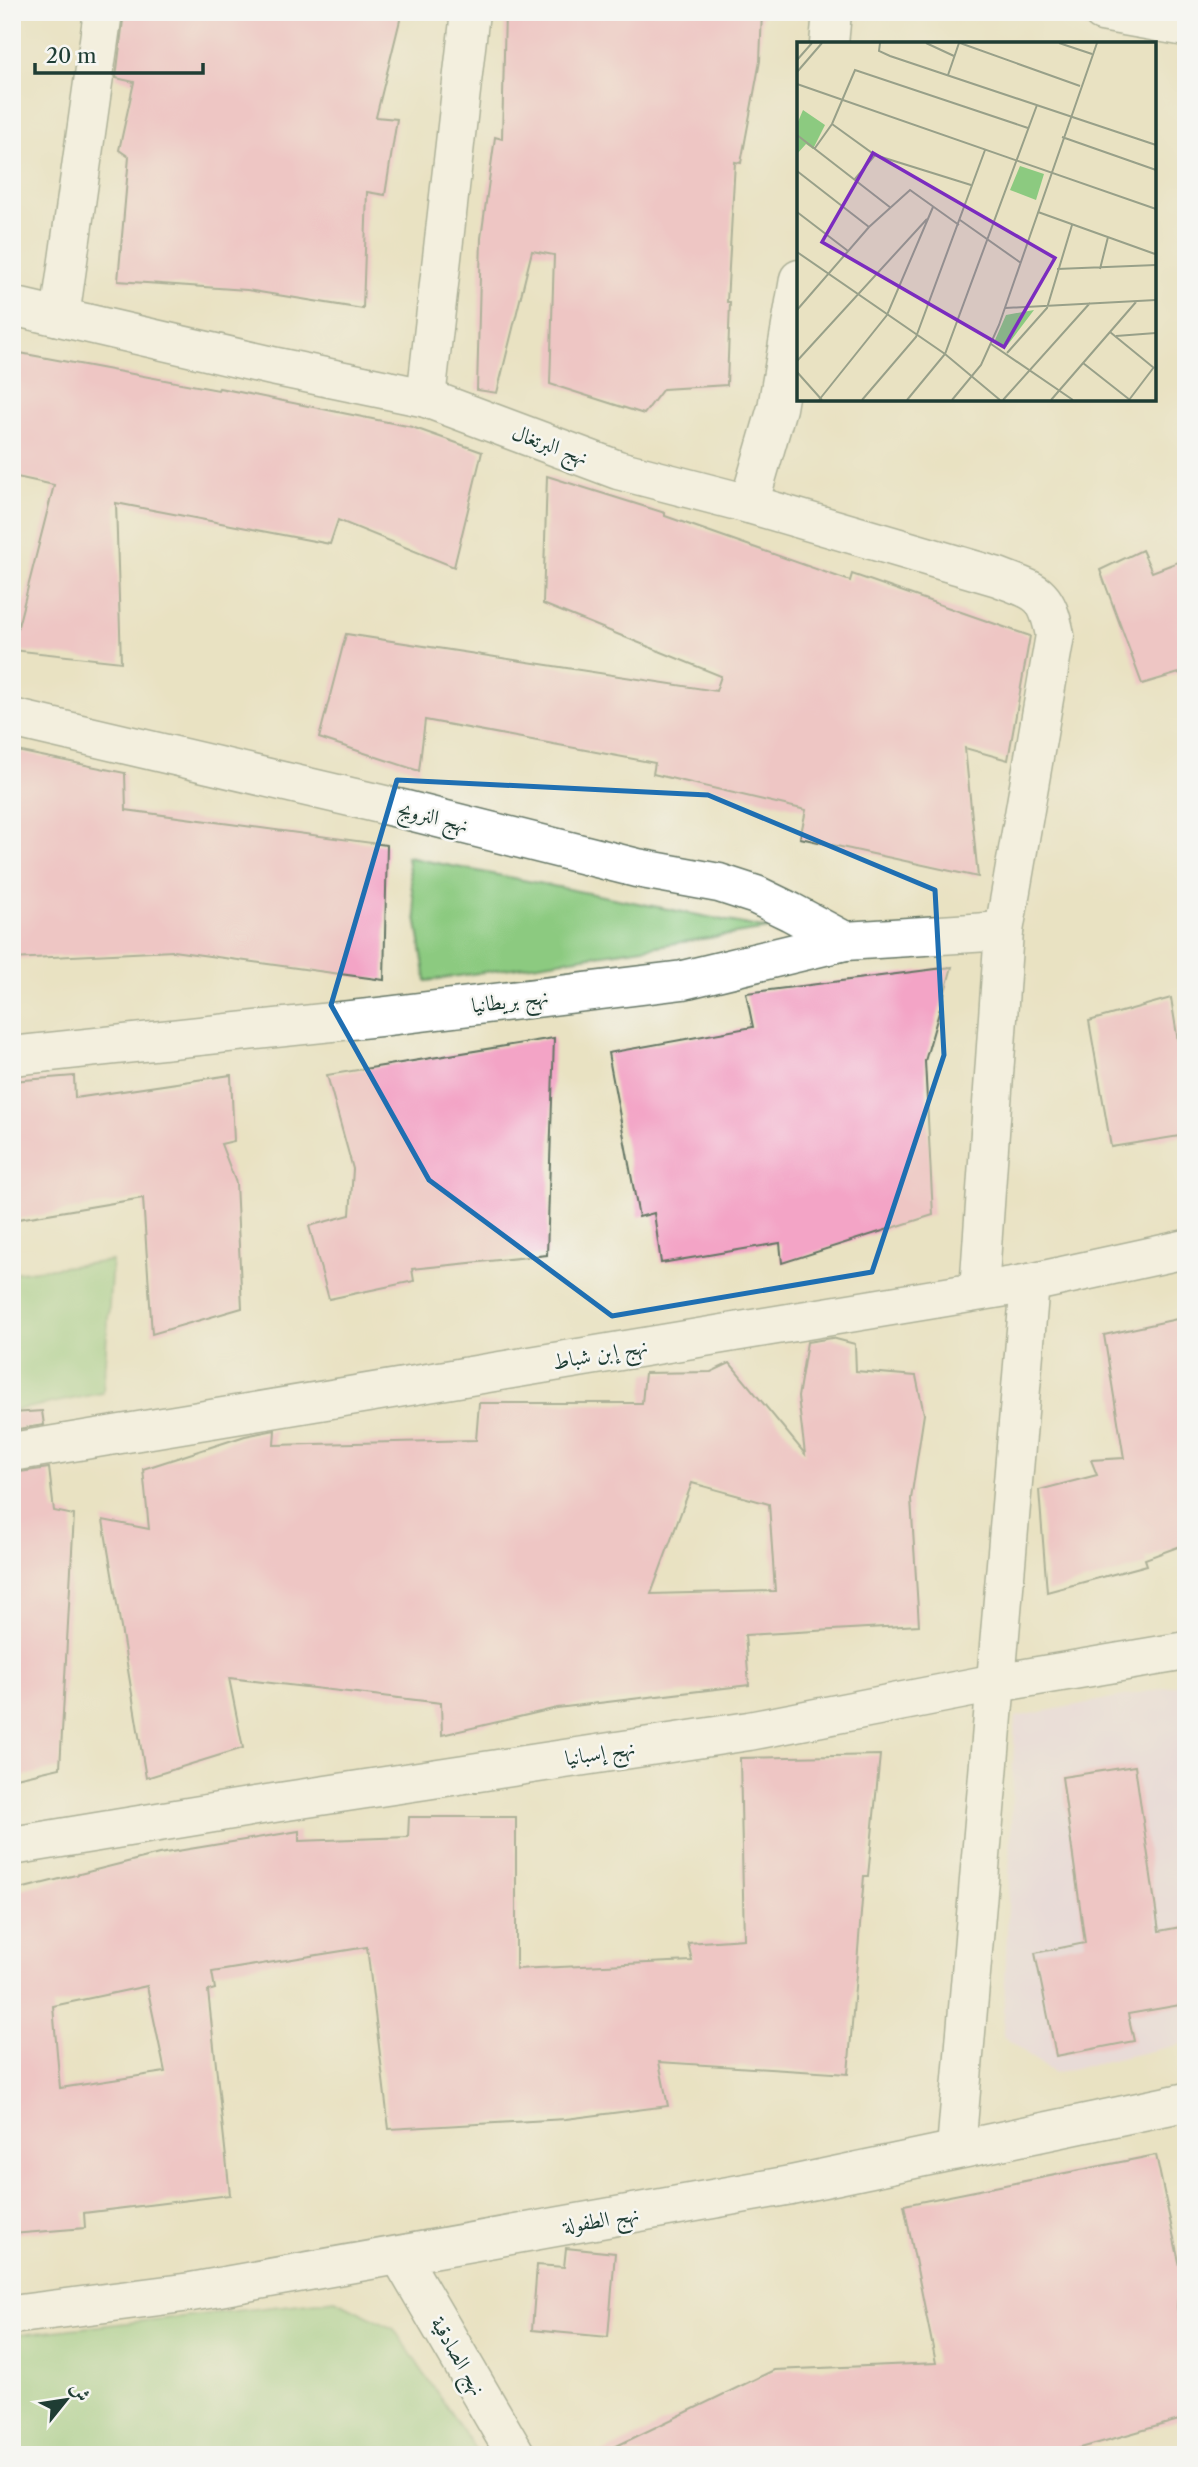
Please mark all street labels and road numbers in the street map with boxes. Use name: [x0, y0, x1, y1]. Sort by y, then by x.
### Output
street label: نهج البرتغال: [506, 419, 592, 476]
street label: نهج النرويج: [394, 796, 471, 844]
street label: نهج بريطانيا: [470, 983, 551, 1025]
street label: نهج إبن شباط: [550, 1333, 651, 1381]
street label: نهج إسبانيا: [563, 1735, 638, 1777]
street label: نهج الطفولة: [560, 2201, 642, 2246]
street label: نهج الصادقية: [420, 2312, 491, 2403]

